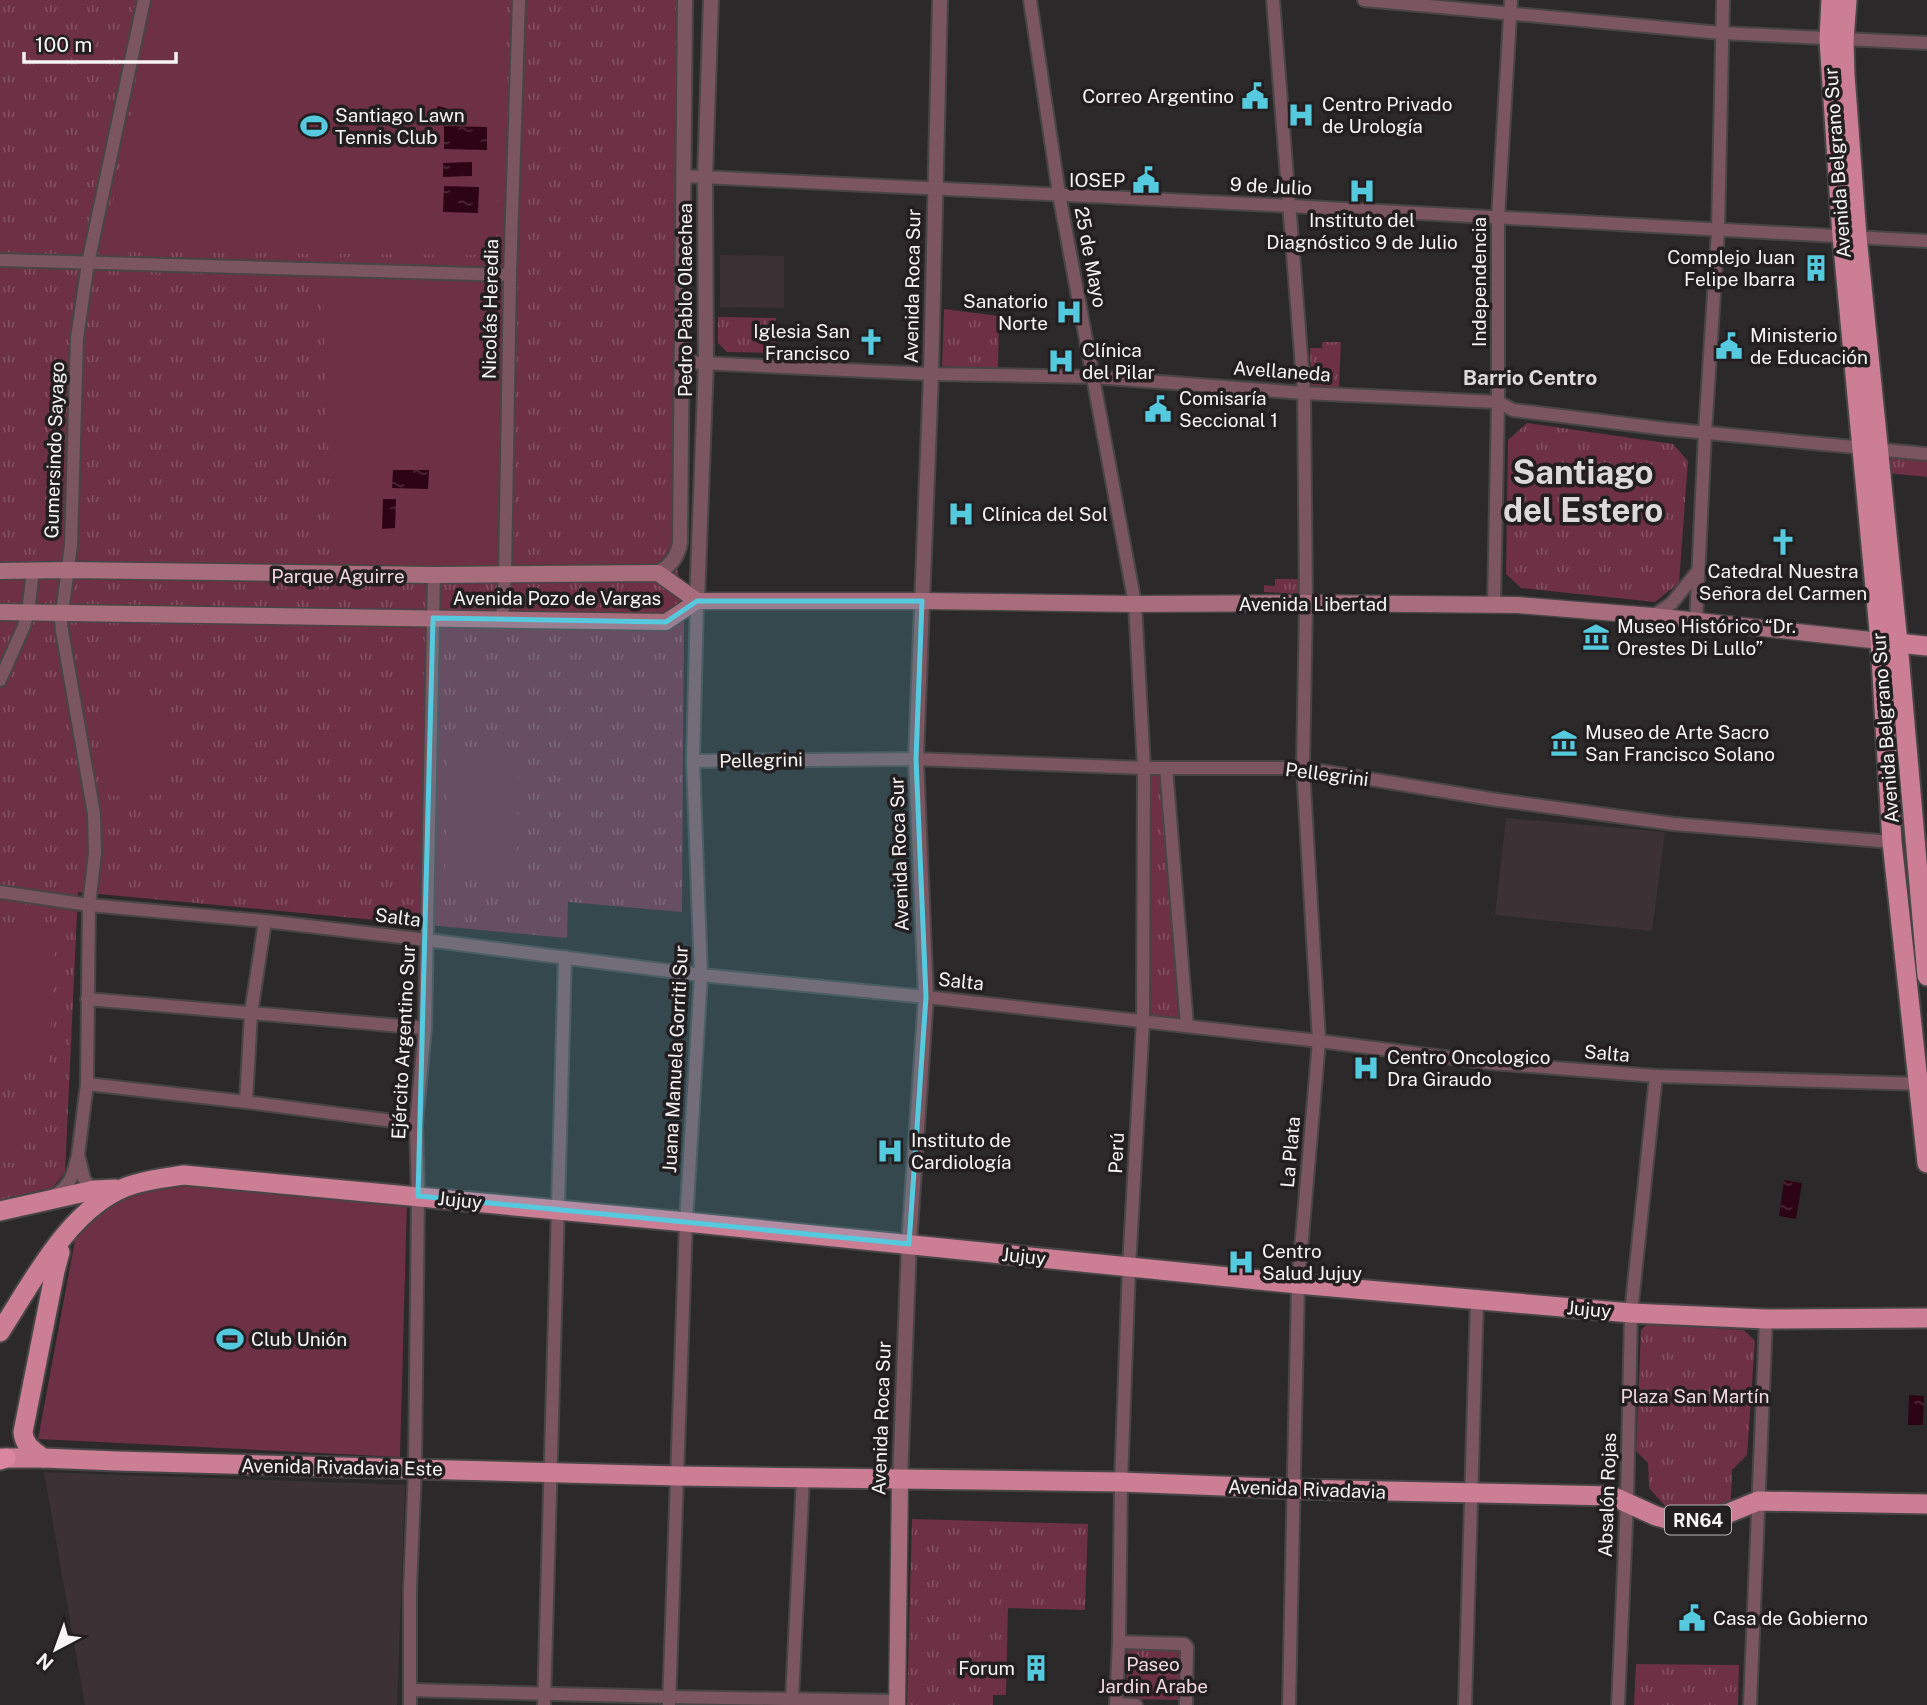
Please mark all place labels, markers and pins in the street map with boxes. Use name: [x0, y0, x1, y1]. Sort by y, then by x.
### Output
public building icon: Correo Argentino: [1240, 81, 1270, 111]
place label: Correo Argentino: [1082, 85, 1234, 107]
place label: Centro Privado de Urología: [1322, 93, 1452, 137]
hospital icon: Centro Privado de Urología: [1286, 100, 1316, 130]
place label: Santiago Lawn Tennis Club: [335, 104, 465, 148]
sports icon: Santiago Lawn Tennis Club: [299, 111, 329, 141]
public building icon: IOSEP: [1131, 165, 1161, 195]
place label: IOSEP: [1069, 169, 1125, 191]
hospital icon: Instituto del Diagnóstico 9 de Julio: [1347, 176, 1377, 206]
place label: Instituto del Diagnóstico 9 de Julio: [1266, 209, 1458, 253]
place label: Complejo Juan Felipe Ibarra: [1667, 246, 1795, 290]
building icon: Complejo Juan Felipe Ibarra: [1801, 253, 1831, 283]
place label: Sanatorio Norte: [963, 290, 1048, 334]
hospital icon: Sanatorio Norte: [1054, 297, 1084, 327]
place label: Iglesia San Francisco: [753, 320, 850, 364]
place label: Ministerio de Educación: [1750, 324, 1868, 368]
church icon: Iglesia San Francisco: [856, 327, 886, 357]
public building icon: Ministerio de Educación: [1714, 331, 1744, 361]
place label: Clínica del Pilar: [1082, 339, 1155, 383]
hospital icon: Clínica del Pilar: [1046, 346, 1076, 376]
place label: Comisaría Seccional 1: [1179, 387, 1278, 431]
public building icon: Comisaría Seccional 1: [1143, 394, 1173, 424]
hospital icon: Clínica del Sol: [946, 499, 976, 529]
place label: Clínica del Sol: [982, 503, 1108, 525]
church icon: Catedral Nuestra Señora del Carmen: [1768, 527, 1798, 557]
place label: Catedral Nuestra Señora del Carmen: [1699, 560, 1867, 604]
place label: Museo Histórico “Dr. Orestes Di Lullo”: [1617, 615, 1796, 659]
museum icon: Museo Histórico “Dr. Orestes Di Lullo”: [1581, 622, 1611, 652]
place label: Museo de Arte Sacro San Francisco Solano: [1585, 721, 1775, 765]
museum icon: Museo de Arte Sacro San Francisco Solano: [1549, 728, 1579, 758]
place label: Centro Oncologico Dra Giraudo: [1387, 1046, 1551, 1090]
hospital icon: Centro Oncologico Dra Giraudo: [1351, 1053, 1381, 1083]
place label: Instituto de Cardiología: [911, 1129, 1012, 1173]
hospital icon: Instituto de Cardiología: [875, 1136, 905, 1166]
place label: Centro Salud Jujuy: [1262, 1240, 1362, 1284]
hospital icon: Centro Salud Jujuy: [1226, 1247, 1256, 1277]
sports icon: Club Unión: [215, 1324, 245, 1354]
place label: Club Unión: [251, 1328, 347, 1350]
public building icon: Casa de Gobierno: [1677, 1603, 1707, 1633]
place label: Casa de Gobierno: [1713, 1607, 1868, 1629]
building icon: Forum: [1021, 1653, 1051, 1683]
place label: Forum: [958, 1657, 1015, 1679]

